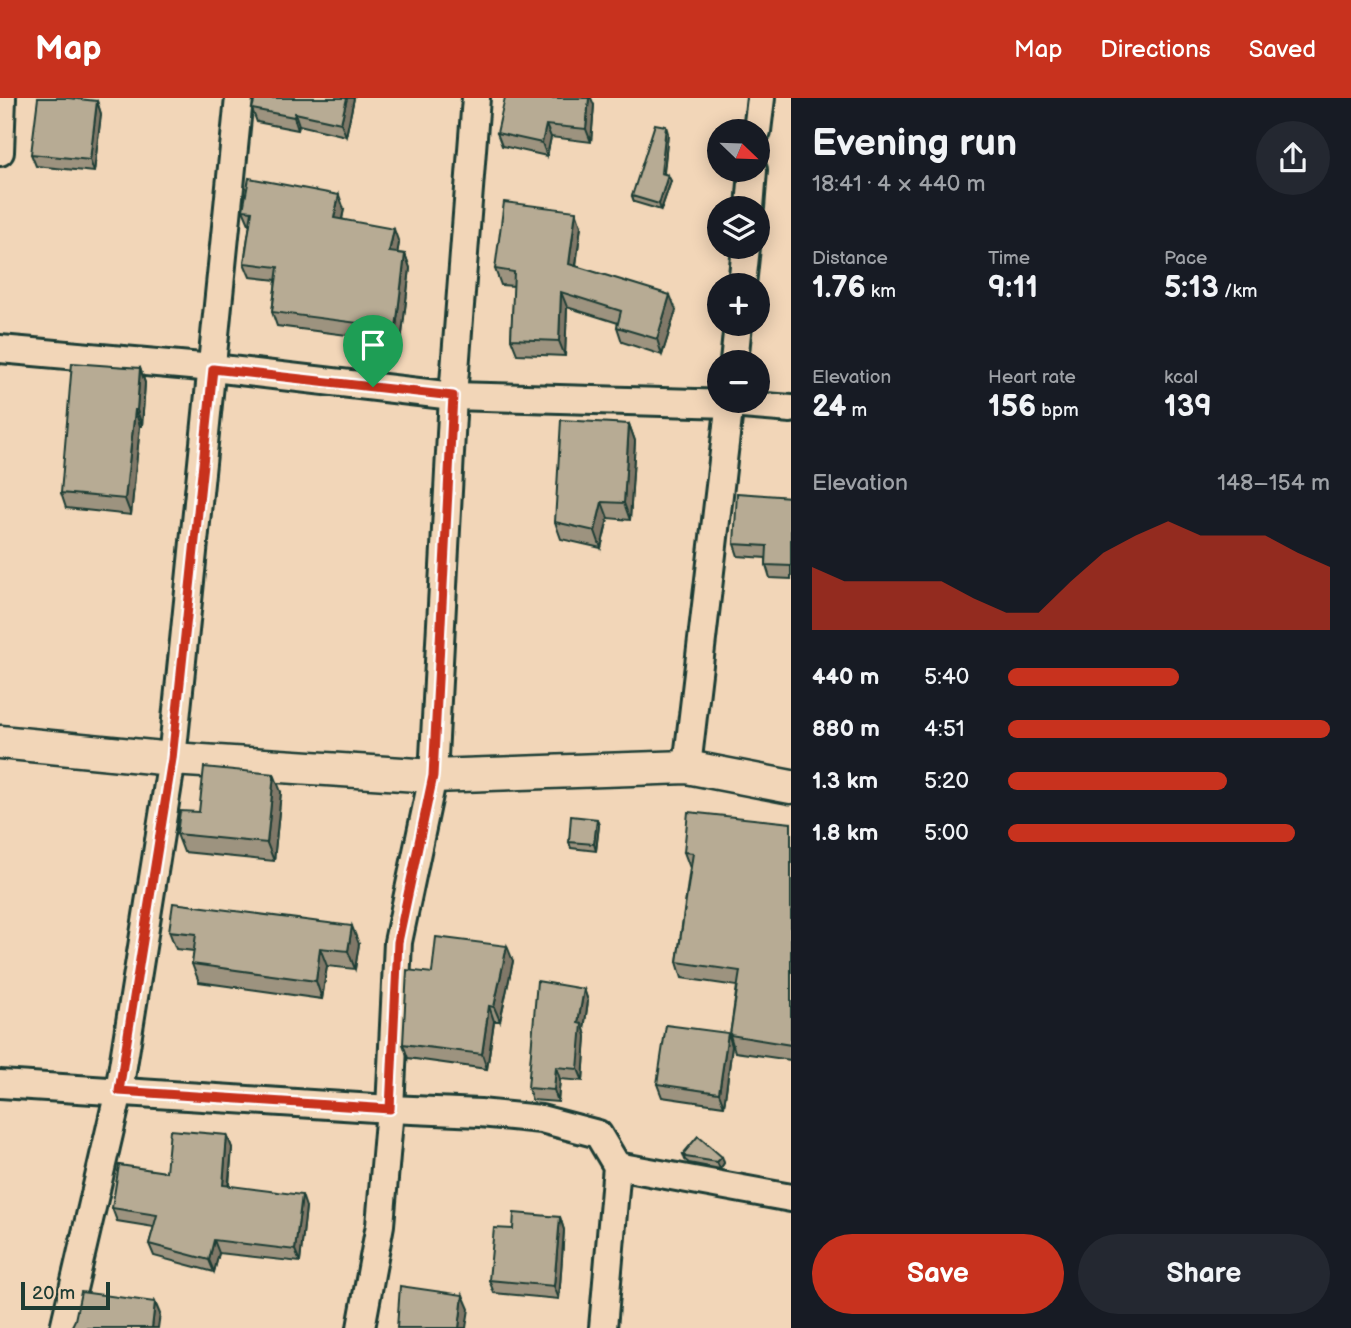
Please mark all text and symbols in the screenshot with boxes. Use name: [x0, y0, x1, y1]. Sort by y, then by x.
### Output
text: Map: [35, 29, 101, 69]
text: Map: [1014, 35, 1062, 64]
text: Directions: [1100, 35, 1211, 64]
text: Saved: [1249, 35, 1316, 64]
north arrow: [707, 119, 770, 182]
map controls: [707, 119, 770, 413]
text: Evening run: [812, 121, 1017, 166]
button: share: [1256, 121, 1330, 195]
text: 18:41 · 4 × 440 m: [812, 170, 985, 198]
button: layers: [707, 196, 770, 259]
text: Distance: [812, 247, 888, 270]
text: Time: [988, 247, 1030, 270]
text: Pace: [1164, 247, 1207, 270]
text: 1.76: [812, 270, 866, 306]
text: 9:11: [988, 270, 1038, 306]
text: 5:13: [1164, 270, 1219, 306]
button: +: [707, 273, 770, 336]
text: km: [866, 280, 896, 303]
text: /km: [1219, 280, 1257, 303]
pin: [343, 315, 403, 387]
icon: arrive: [354, 326, 392, 364]
button: −: [707, 350, 770, 413]
text: Elevation: [812, 366, 891, 389]
text: Heart rate: [988, 366, 1076, 389]
text: kcal: [1164, 366, 1198, 389]
text: 24: [812, 389, 846, 425]
text: 156: [988, 389, 1036, 425]
text: 139: [1164, 389, 1212, 425]
text: m: [846, 399, 867, 422]
text: bpm: [1036, 399, 1079, 422]
text: Elevation: [812, 469, 908, 497]
text: 148–154 m: [1217, 469, 1330, 497]
text: 440 m: [812, 663, 879, 691]
text: 5:40: [924, 663, 969, 691]
text: 880 m: [812, 715, 880, 743]
text: 4:51: [924, 715, 965, 743]
text: 1.3 km: [812, 767, 878, 795]
text: 5:20: [924, 767, 969, 795]
text: 1.8 km: [812, 819, 878, 847]
text: 5:00: [924, 819, 969, 847]
button: Save: [812, 1234, 1064, 1314]
button: Share: [1078, 1234, 1330, 1314]
scale bar: [21, 1279, 110, 1311]
text: 20 m: [32, 1282, 75, 1305]

